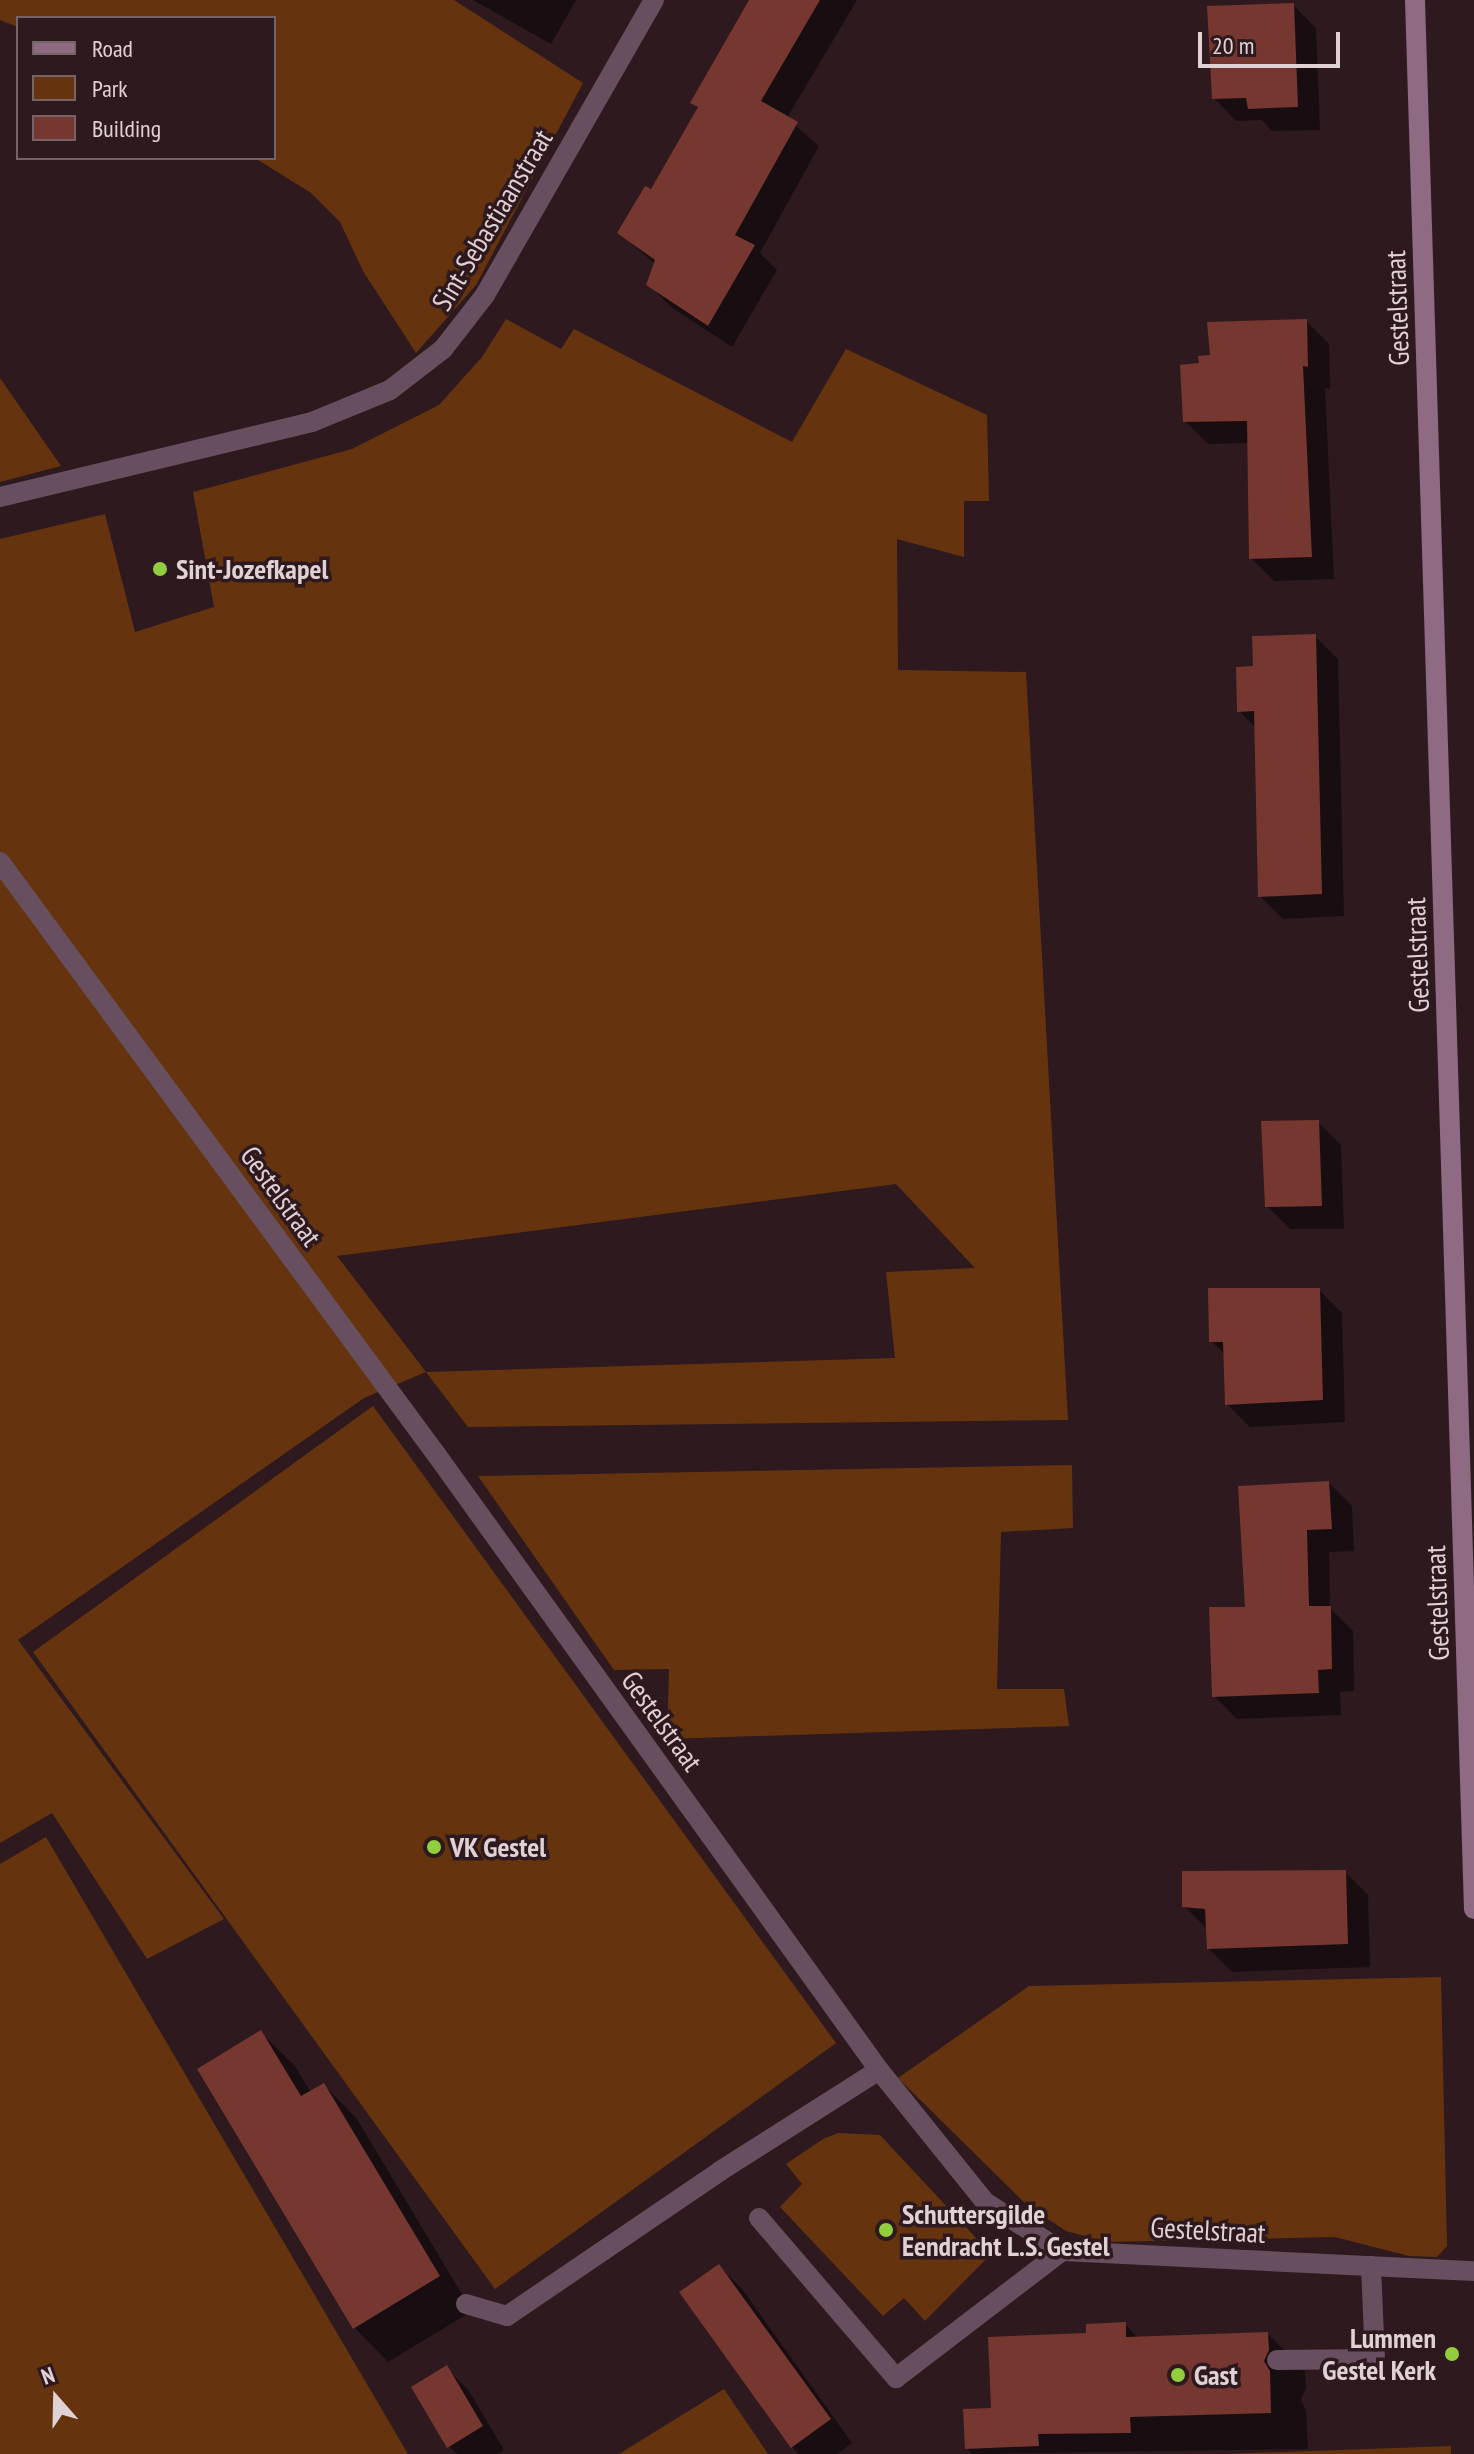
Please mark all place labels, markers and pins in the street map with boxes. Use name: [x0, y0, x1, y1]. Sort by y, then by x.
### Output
place label: Sint-Jozefkapel: [176, 552, 328, 586]
marker: Sint-Jozefkapel: [151, 560, 169, 578]
place label: VK Gestel: [450, 1830, 547, 1864]
marker: VK Gestel: [425, 1838, 443, 1856]
place label: Schuttersgilde Eendracht L.S. Gestel: [902, 2197, 1112, 2263]
marker: Schuttersgilde Eendracht L.S. Gestel: [877, 2221, 895, 2239]
place label: Lummen Gestel Kerk: [1322, 2321, 1436, 2387]
marker: Lummen Gestel Kerk: [1443, 2345, 1461, 2363]
place label: Gast: [1194, 2358, 1238, 2392]
marker: Gast: [1169, 2366, 1187, 2384]

